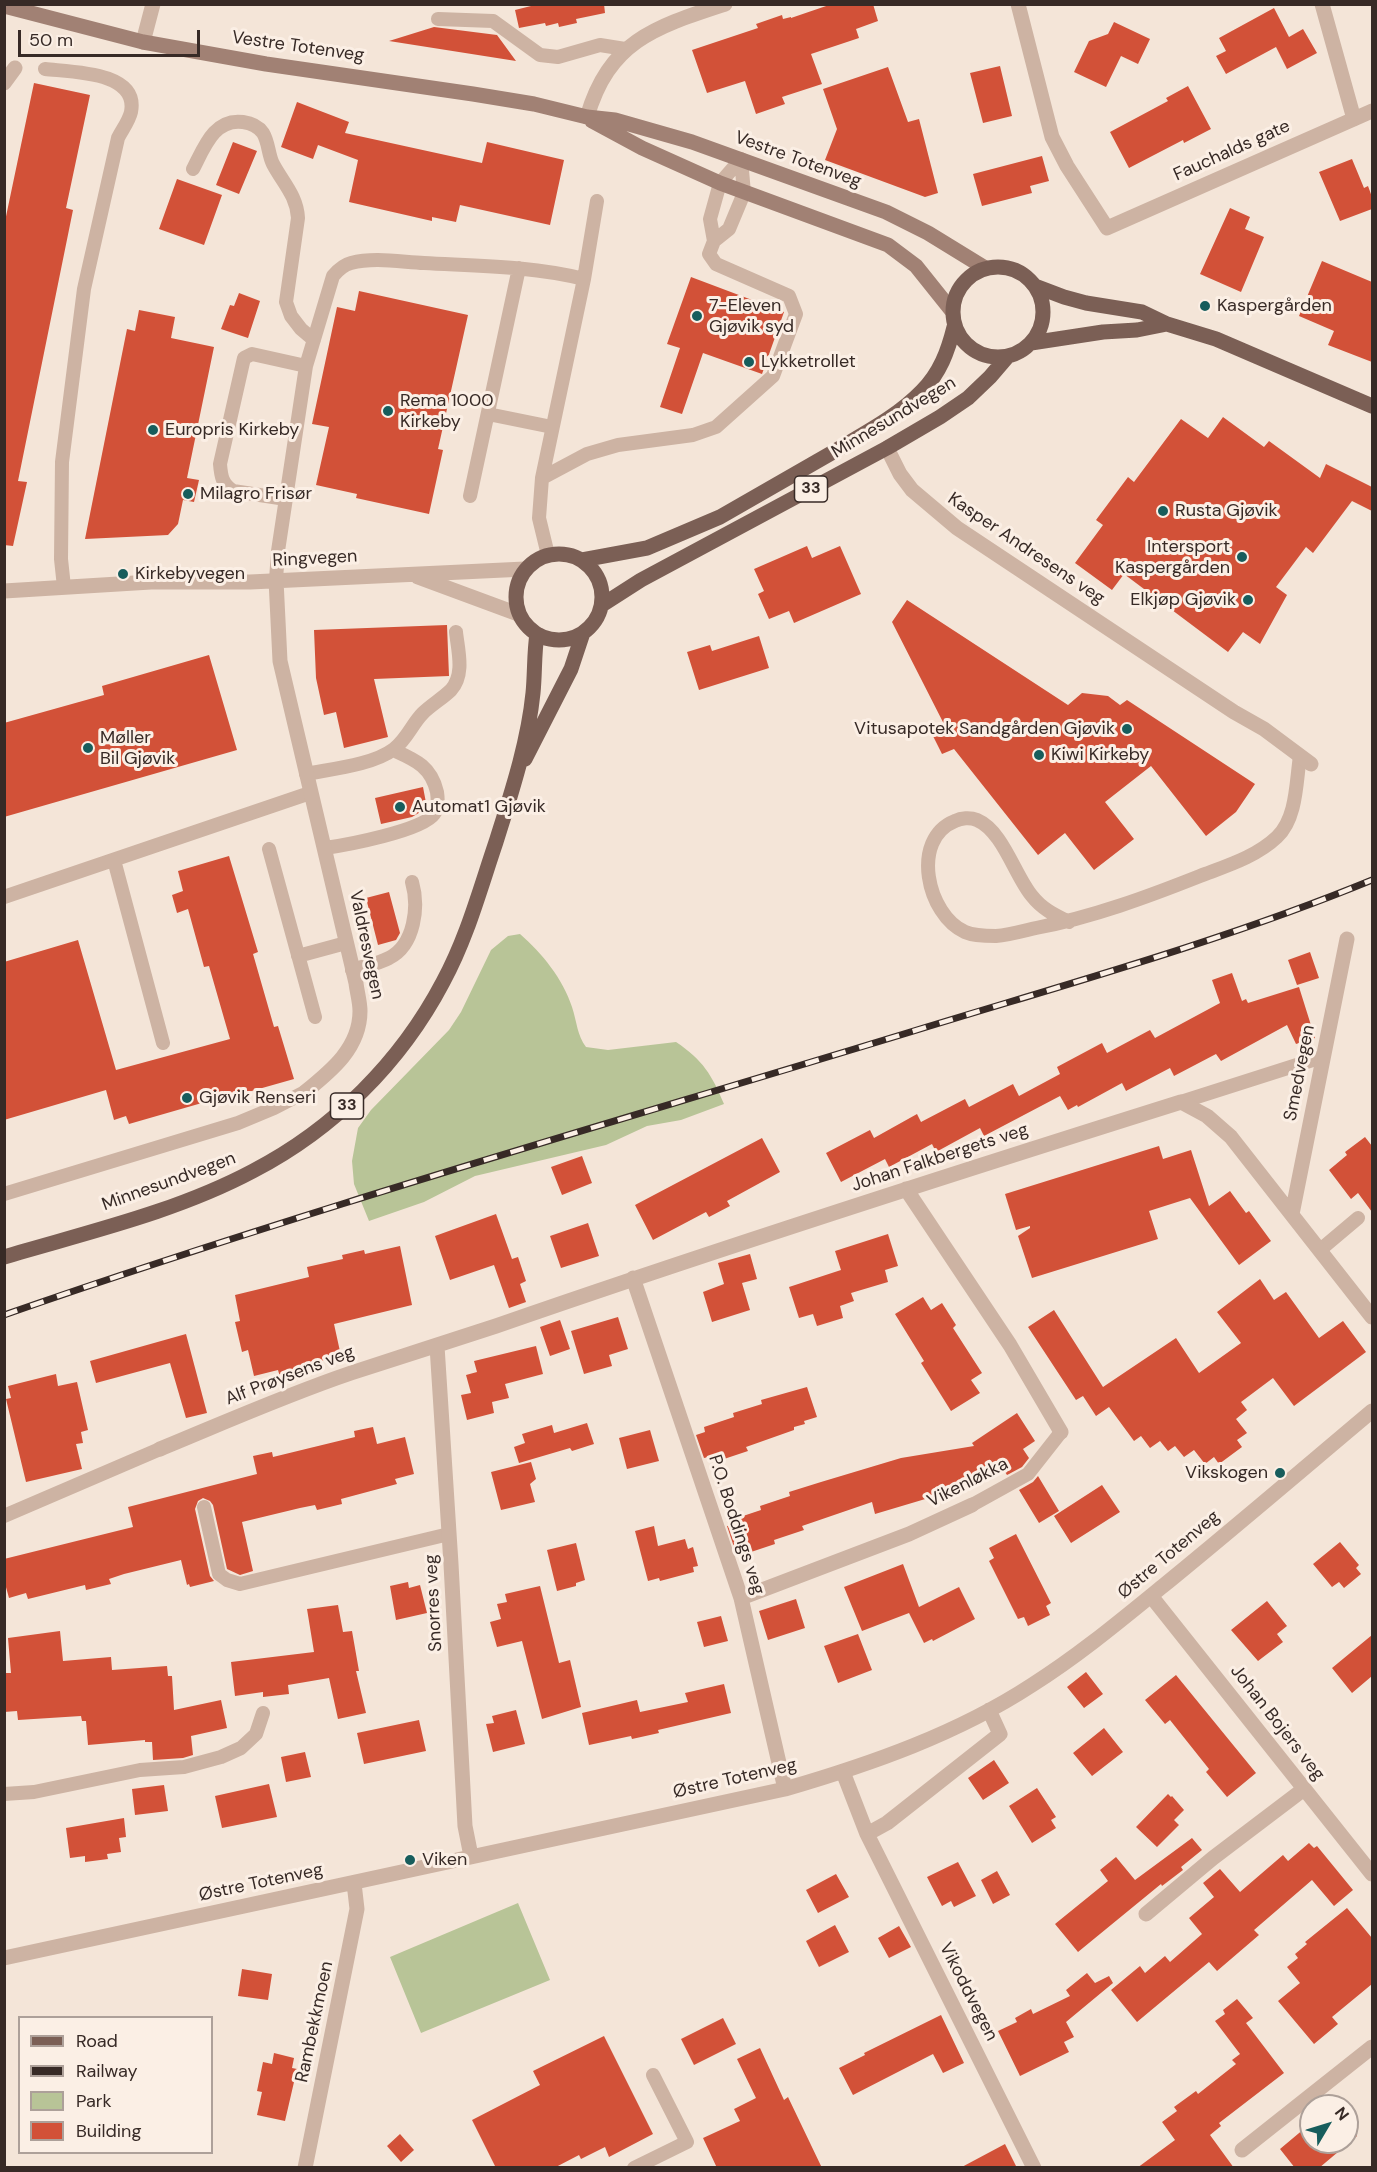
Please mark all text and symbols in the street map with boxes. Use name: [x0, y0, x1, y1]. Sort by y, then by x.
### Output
scale bar: [21, 18, 202, 56]
street label: Vestre Totenveg: [230, 27, 366, 67]
text: 50 m: [29, 28, 73, 52]
street label: Fauchalds gate: [1170, 116, 1294, 186]
street label: Vestre Totenveg: [732, 127, 864, 193]
place label: 7-Eleven Gjøvik syd: [709, 295, 794, 338]
place label: Kaspergården: [1217, 295, 1332, 317]
marker: Kaspergården: [1198, 299, 1212, 313]
marker: 7-Eleven Gjøvik syd: [690, 309, 704, 323]
place label: Lykketrollet: [761, 351, 856, 373]
marker: Lykketrollet: [742, 355, 756, 369]
street label: Minnesundvegen: [828, 372, 960, 464]
place label: Rema 1000 Kirkeby: [400, 390, 494, 432]
marker: Rema 1000 Kirkeby: [381, 404, 395, 418]
place label: Europris Kirkeby: [165, 419, 299, 441]
marker: Europris Kirkeby: [146, 423, 160, 437]
road number: 33: [794, 476, 828, 502]
place label: Milagro Frisør: [200, 483, 312, 505]
marker: Milagro Frisør: [181, 487, 195, 501]
street label: Kasper Andresens veg: [943, 488, 1109, 610]
place label: Rusta Gjøvik: [1175, 500, 1278, 522]
marker: Rusta Gjøvik: [1156, 504, 1170, 518]
place label: Intersport Kaspergården: [1115, 536, 1230, 578]
street label: Ringvegen: [272, 546, 358, 572]
marker: Intersport Kaspergården: [1235, 550, 1249, 564]
place label: Kirkebyvegen: [135, 563, 245, 585]
marker: Kirkebyvegen: [116, 567, 130, 581]
place label: Elkjøp Gjøvik: [1130, 589, 1236, 611]
marker: Elkjøp Gjøvik: [1241, 593, 1255, 607]
place label: Vitusapotek Sandgården Gjøvik: [854, 718, 1115, 740]
marker: Vitusapotek Sandgården Gjøvik: [1120, 722, 1134, 736]
place label: Møller Bil Gjøvik: [100, 727, 175, 770]
marker: Møller Bil Gjøvik: [81, 741, 95, 755]
place label: Kiwi Kirkeby: [1051, 744, 1149, 766]
marker: Kiwi Kirkeby: [1032, 748, 1046, 762]
place label: Automat1 Gjøvik: [412, 796, 546, 818]
marker: Automat1 Gjøvik: [393, 800, 407, 814]
street label: Valdresvegen: [344, 889, 388, 1001]
street label: Smedvegen: [1280, 1023, 1320, 1123]
place label: Gjøvik Renseri: [199, 1087, 316, 1109]
marker: Gjøvik Renseri: [180, 1091, 194, 1105]
road number: 33: [330, 1093, 364, 1119]
street label: Johan Falkbergets veg: [849, 1119, 1031, 1197]
street label: Minnesundvegen: [99, 1148, 239, 1216]
street label: Alf Prøysens veg: [222, 1341, 358, 1411]
street label: P.O. Boddings veg: [703, 1452, 769, 1598]
street label: Vikenløkka: [924, 1453, 1012, 1513]
place label: Vikskogen: [1185, 1462, 1268, 1484]
marker: Vikskogen: [1273, 1466, 1287, 1480]
street label: Østre Totenveg: [1114, 1506, 1224, 1604]
street label: Snorres veg: [421, 1554, 447, 1652]
street label: Johan Bojers veg: [1225, 1661, 1329, 1785]
street label: Østre Totenveg: [671, 1754, 799, 1804]
place label: Viken: [422, 1849, 467, 1871]
marker: Viken: [403, 1853, 417, 1867]
street label: Østre Totenveg: [197, 1859, 325, 1907]
street label: Vikoddvegen: [934, 1939, 1002, 2045]
street label: Rambekkmoen: [292, 1960, 338, 2084]
legend: [18, 2016, 213, 2154]
text: Road: [76, 2029, 118, 2053]
text: Railway: [76, 2059, 138, 2083]
text: Park: [76, 2089, 112, 2113]
north arrow: [1299, 2094, 1359, 2154]
text: N: [1330, 2103, 1354, 2125]
text: Building: [76, 2119, 141, 2143]

